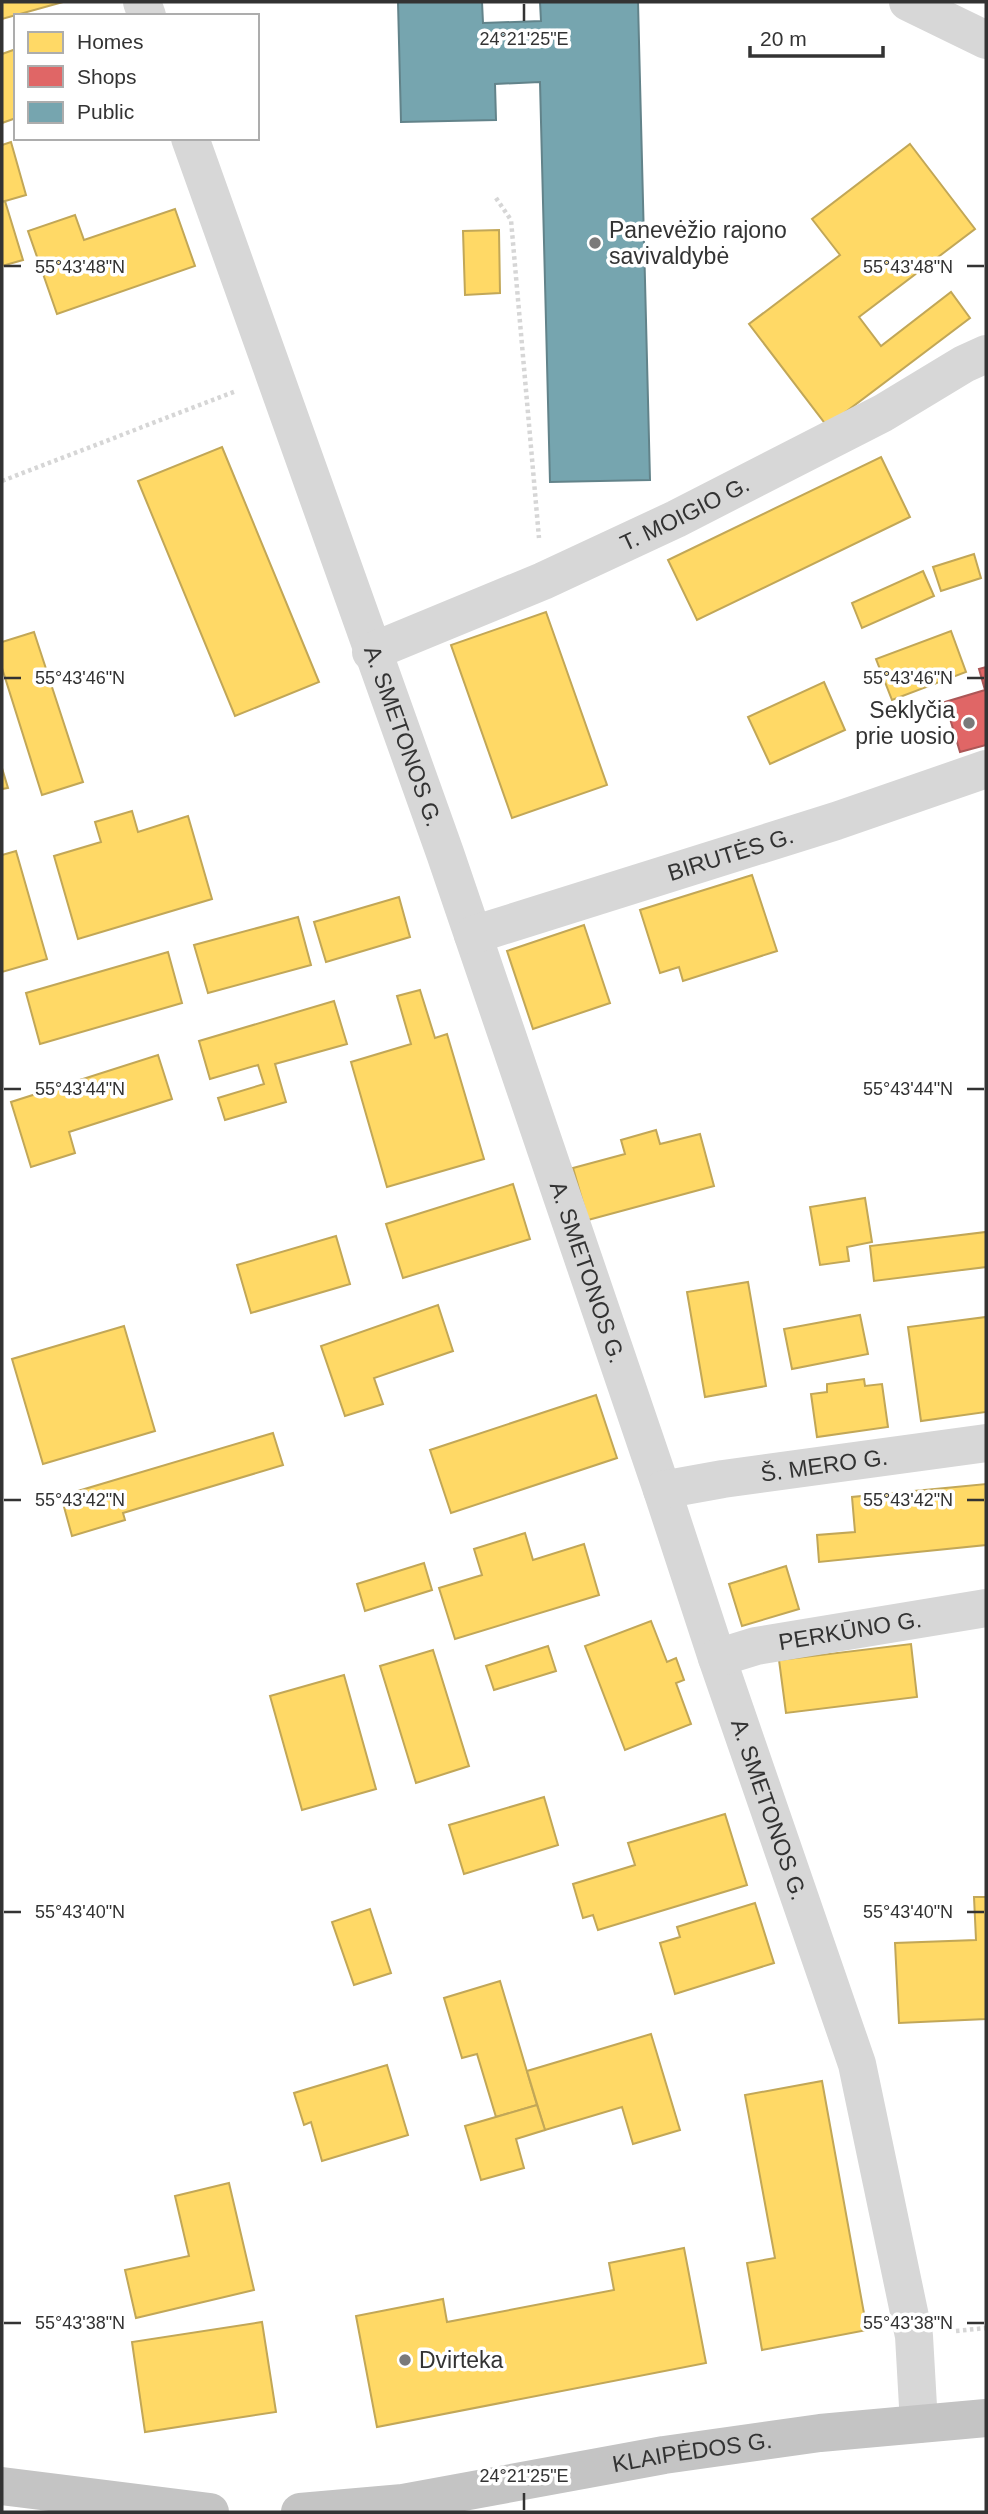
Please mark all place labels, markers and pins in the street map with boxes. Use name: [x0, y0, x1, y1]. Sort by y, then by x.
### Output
place label: Panevėžio rajono savivaldybė: [609, 217, 787, 269]
marker: Panevėžio rajono savivaldybė: [587, 235, 603, 251]
place label: Seklyčia prie uosio: [855, 697, 955, 749]
marker: Seklyčia prie uosio: [961, 715, 977, 731]
place label: Dvirteka: [419, 2347, 504, 2373]
marker: Dvirteka: [397, 2352, 413, 2368]

